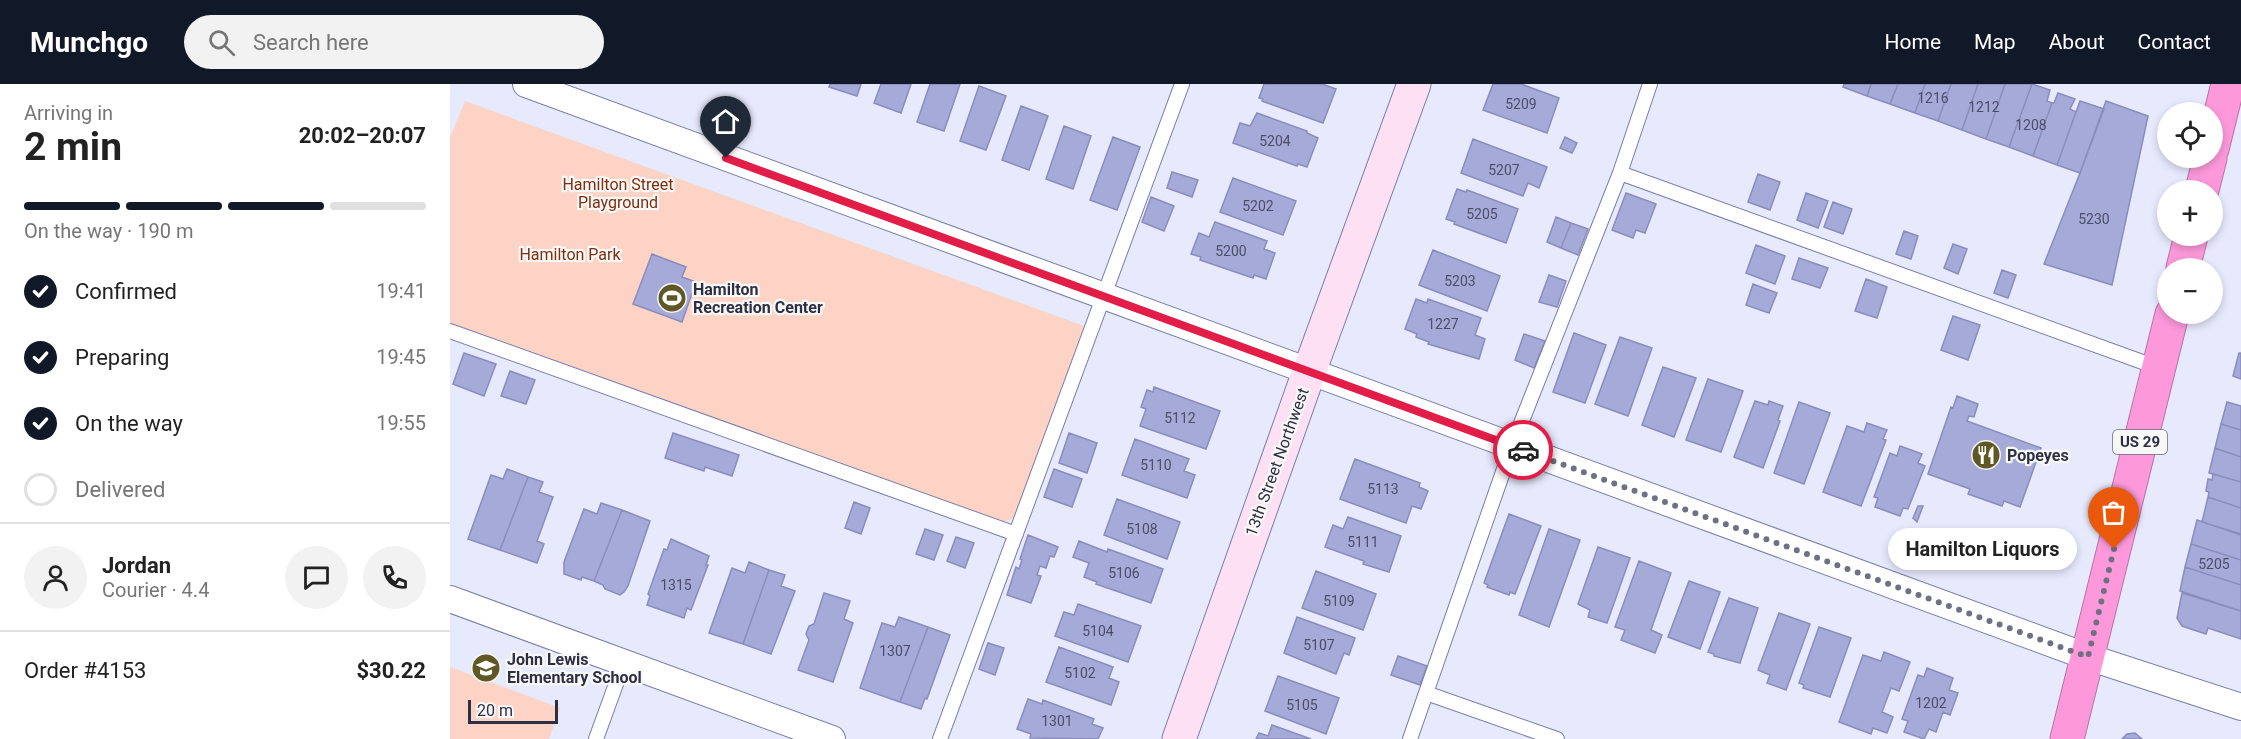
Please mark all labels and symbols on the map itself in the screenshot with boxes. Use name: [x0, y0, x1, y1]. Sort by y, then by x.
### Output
house number: 1216: [1917, 90, 1949, 106]
pin: [700, 96, 751, 158]
house number: 5209: [1505, 96, 1537, 112]
house number: 1212: [1968, 99, 2000, 115]
house number: 1208: [2015, 117, 2047, 133]
house number: 5204: [1259, 133, 1291, 149]
house number: 5207: [1488, 162, 1520, 178]
park label: Hamilton Street Playground: [562, 175, 674, 212]
house number: 5202: [1242, 198, 1274, 214]
house number: 5205: [1466, 206, 1498, 222]
house number: 5230: [2078, 211, 2110, 227]
house number: 5200: [1215, 243, 1247, 259]
park label: Hamilton Park: [519, 245, 621, 264]
house number: 5203: [1444, 273, 1476, 289]
place label: Hamilton Recreation Center: [693, 280, 823, 317]
sports icon: Hamilton Recreation Center: [656, 282, 688, 314]
house number: 1227: [1427, 316, 1459, 332]
street label: 13th Street Northwest: [1241, 385, 1313, 539]
house number: 5112: [1164, 410, 1196, 426]
courier: [1493, 420, 1553, 480]
road number: US 29: [2113, 430, 2167, 454]
restaurant icon: Popeyes: [1970, 439, 2002, 471]
place label: Popeyes: [2007, 446, 2069, 465]
house number: 5110: [1140, 457, 1172, 473]
house number: 5113: [1367, 481, 1399, 497]
pin: [2088, 487, 2139, 549]
house number: 5108: [1126, 521, 1158, 537]
callout: Hamilton Liquors: [1889, 528, 2078, 570]
house number: 5111: [1347, 534, 1379, 550]
house number: 5205: [2198, 556, 2230, 572]
house number: 5106: [1108, 565, 1140, 581]
house number: 1315: [660, 577, 692, 593]
house number: 5109: [1323, 593, 1355, 609]
house number: 5104: [1082, 623, 1114, 639]
house number: 5107: [1303, 637, 1335, 653]
house number: 1307: [879, 643, 911, 659]
place label: John Lewis Elementary School: [507, 650, 642, 687]
school or university icon: John Lewis Elementary School: [470, 652, 502, 684]
house number: 5102: [1064, 665, 1096, 681]
house number: 1202: [1915, 695, 1947, 711]
scale bar: [468, 697, 558, 724]
house number: 5105: [1286, 697, 1318, 713]
house number: 1301: [1041, 713, 1073, 729]

